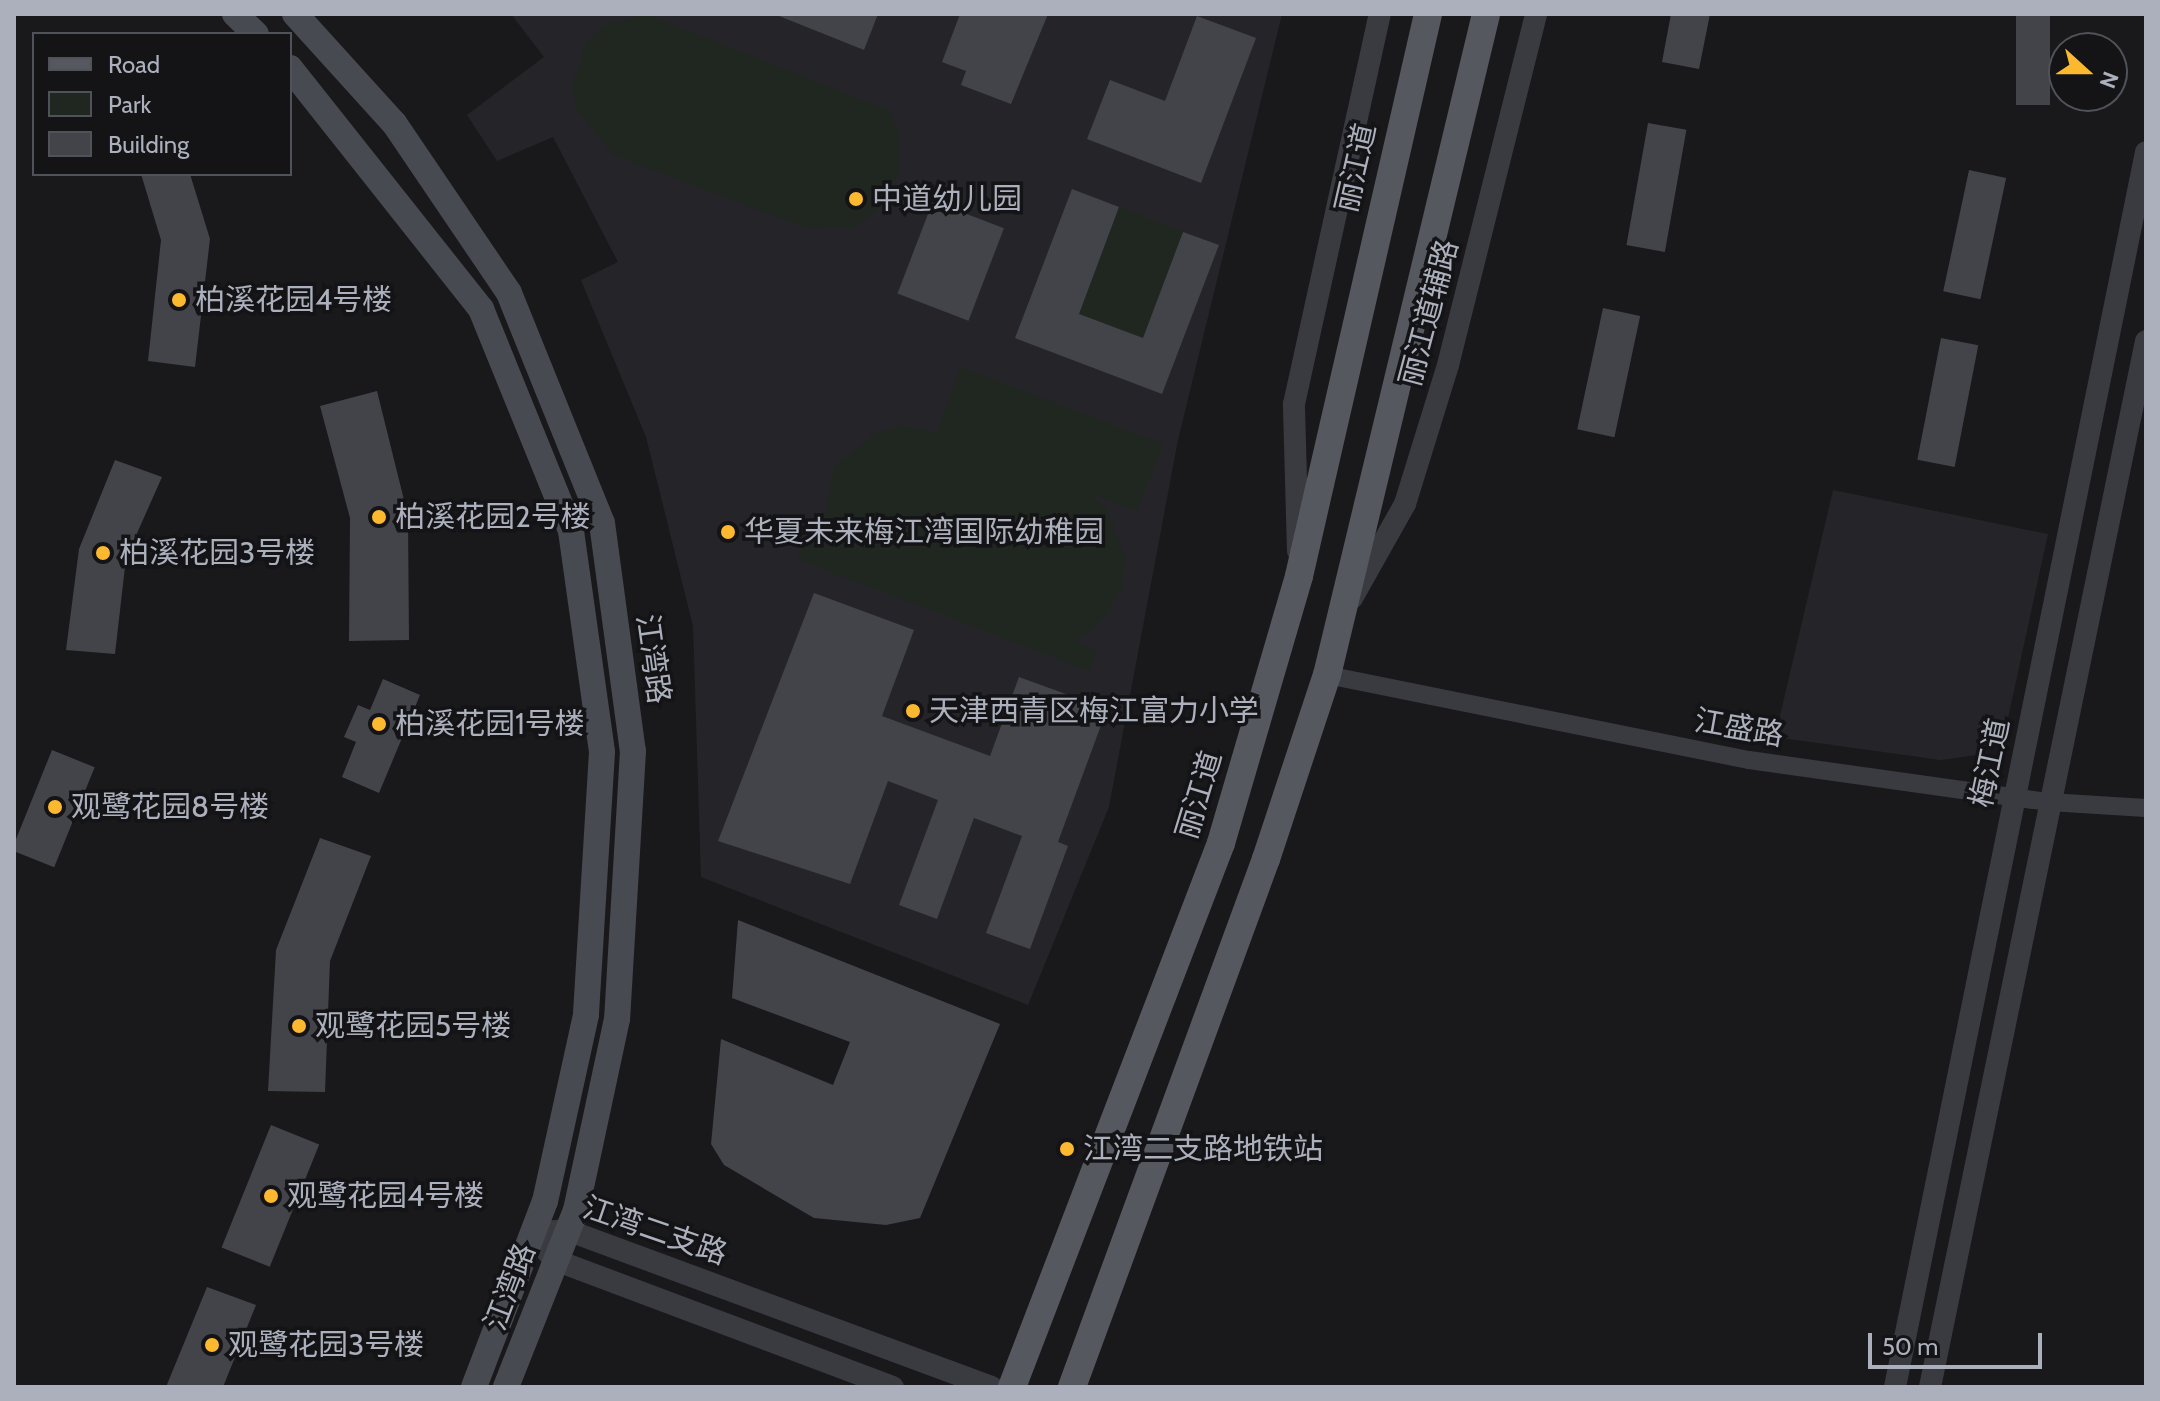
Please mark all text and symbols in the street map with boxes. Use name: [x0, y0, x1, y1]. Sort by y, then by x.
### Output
legend: [32, 32, 292, 176]
north arrow: [2048, 32, 2128, 112]
text: Road: [108, 50, 160, 79]
text: N: [2094, 68, 2124, 92]
text: Park: [108, 90, 151, 119]
street label: 丽江道: [1328, 120, 1384, 216]
text: Building: [108, 130, 189, 159]
place label: 中道幼儿园: [872, 181, 1022, 217]
marker: 中道幼儿园: [847, 190, 865, 208]
street label: 丽江道辅路: [1392, 236, 1466, 390]
place label: 柏溪花园4号楼: [195, 282, 392, 318]
marker: 柏溪花园4号楼: [170, 291, 188, 309]
place label: 柏溪花园2号楼: [395, 499, 591, 535]
marker: 柏溪花园2号楼: [370, 508, 388, 526]
place label: 华夏未来梅江湾国际幼稚园: [744, 514, 1104, 550]
marker: 华夏未来梅江湾国际幼稚园: [719, 523, 737, 541]
place label: 柏溪花园3号楼: [119, 535, 315, 571]
marker: 柏溪花园3号楼: [94, 544, 112, 562]
street label: 江湾路: [629, 612, 677, 706]
place label: 天津西青区梅江富力小学: [929, 693, 1259, 729]
marker: 天津西青区梅江富力小学: [904, 702, 922, 720]
street label: 江盛路: [1692, 702, 1786, 754]
place label: 柏溪花园1号楼: [395, 706, 585, 742]
marker: 柏溪花园1号楼: [370, 715, 388, 733]
street label: 梅江道: [1963, 715, 2017, 811]
street label: 丽江道: [1169, 747, 1229, 843]
place label: 观鹭花园8号楼: [71, 789, 269, 825]
marker: 观鹭花园8号楼: [46, 798, 64, 816]
place label: 观鹭花园5号楼: [315, 1008, 511, 1044]
marker: 观鹭花园5号楼: [290, 1017, 308, 1035]
place label: 江湾二支路地铁站: [1083, 1131, 1323, 1167]
marker: 江湾二支路地铁站: [1058, 1140, 1076, 1158]
place label: 观鹭花园4号楼: [287, 1178, 484, 1214]
marker: 观鹭花园4号楼: [262, 1187, 280, 1205]
street label: 江湾二支路: [578, 1190, 732, 1272]
street label: 江湾路: [477, 1239, 543, 1335]
scale bar: [1872, 1317, 2046, 1367]
place label: 观鹭花园3号楼: [228, 1327, 424, 1363]
text: 50 m: [1882, 1332, 1938, 1361]
marker: 观鹭花园3号楼: [203, 1336, 221, 1354]

